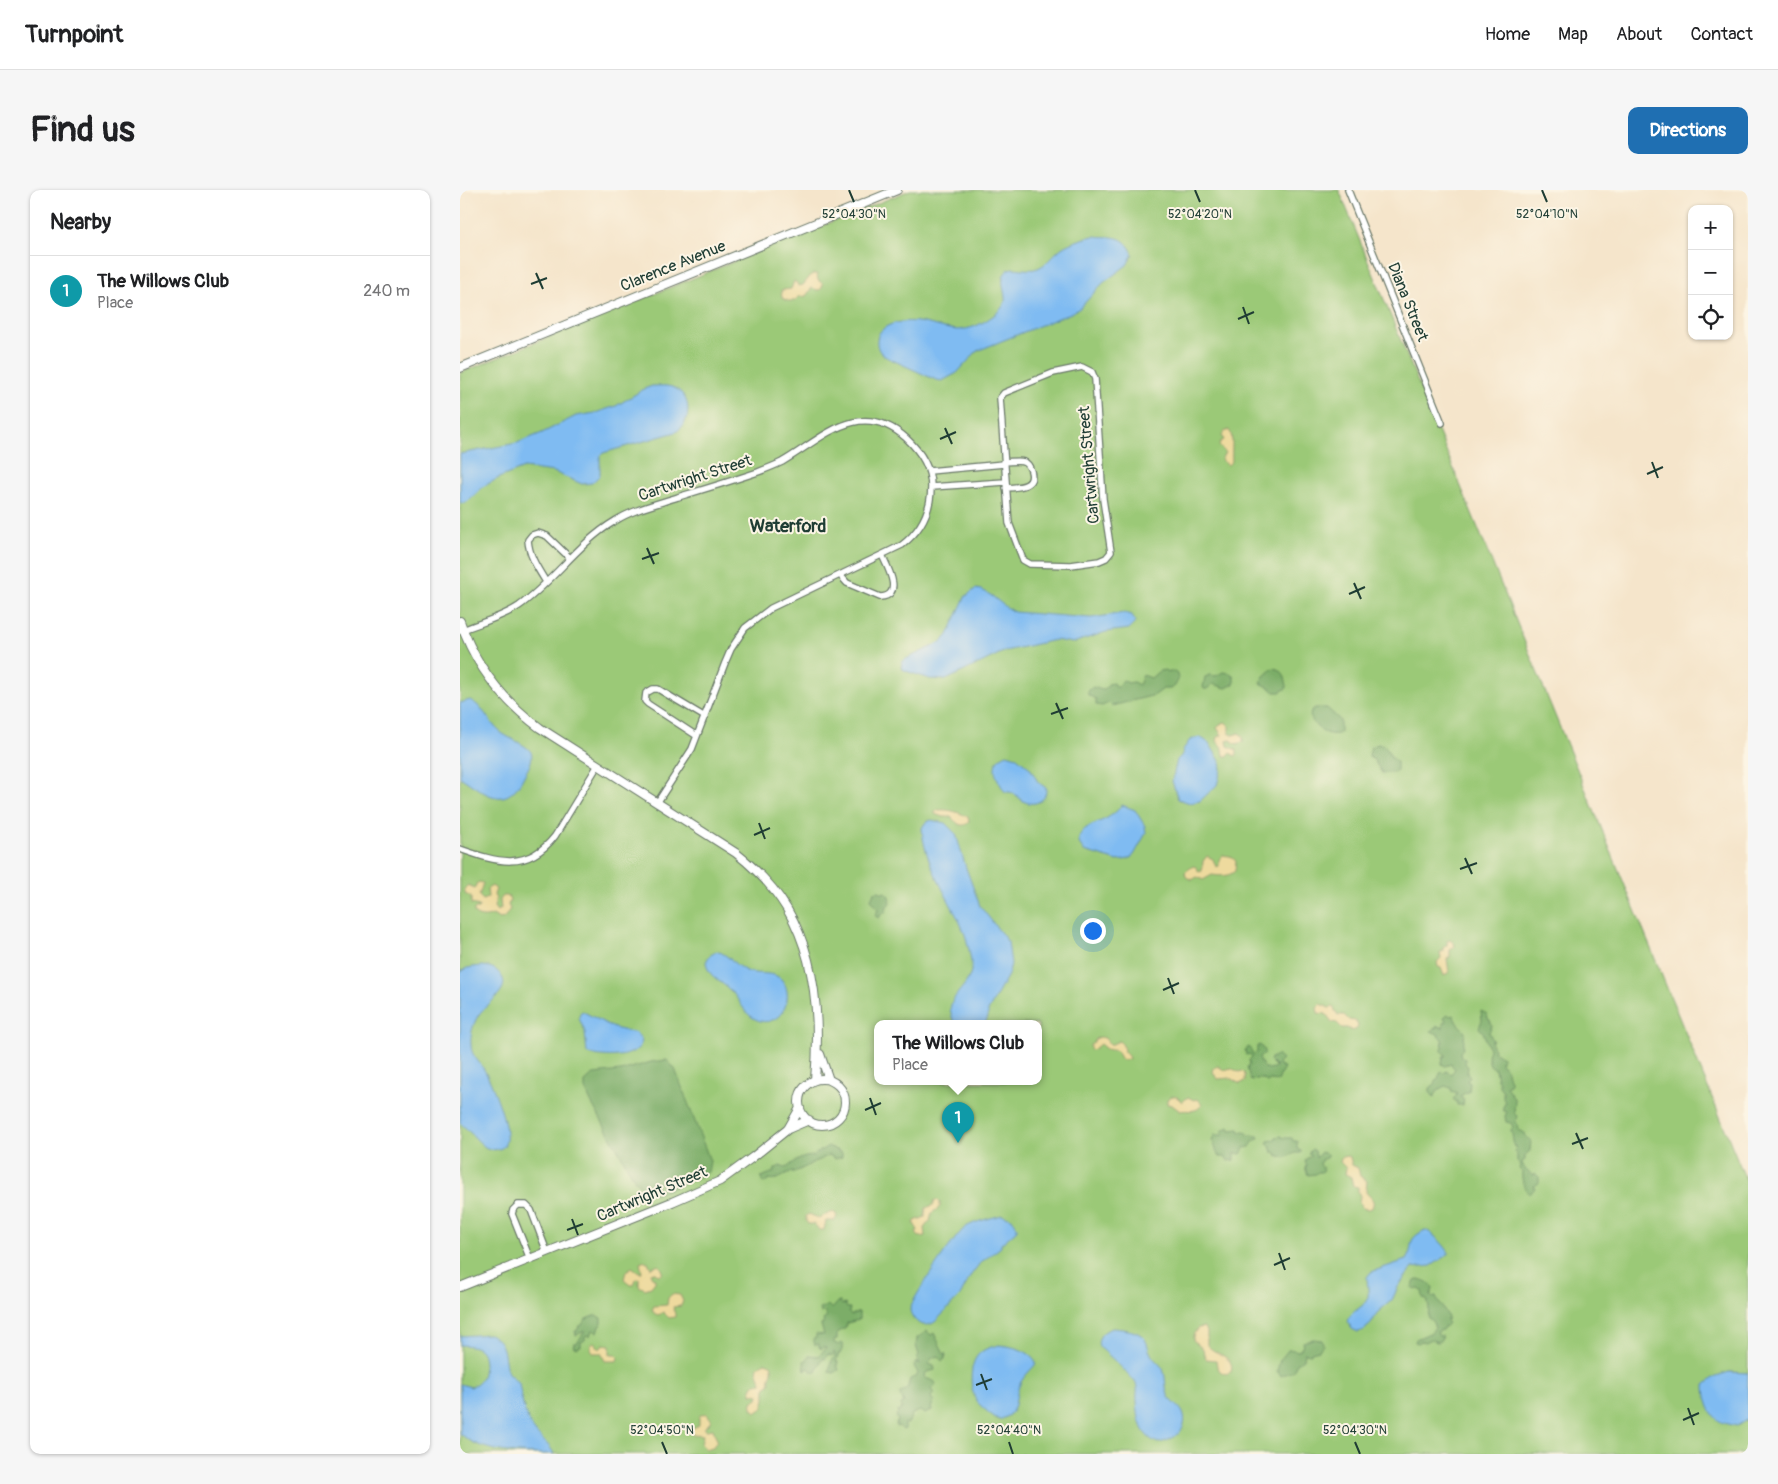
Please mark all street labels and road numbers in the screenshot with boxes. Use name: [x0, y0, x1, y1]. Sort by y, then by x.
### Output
street label: Clarence Avenue: [617, 236, 729, 296]
street label: Diana Street: [1383, 260, 1433, 345]
street label: Cartwright Street: [1074, 405, 1104, 525]
street label: Cartwright Street: [636, 450, 755, 506]
street label: Cartwright Street: [594, 1162, 711, 1226]

